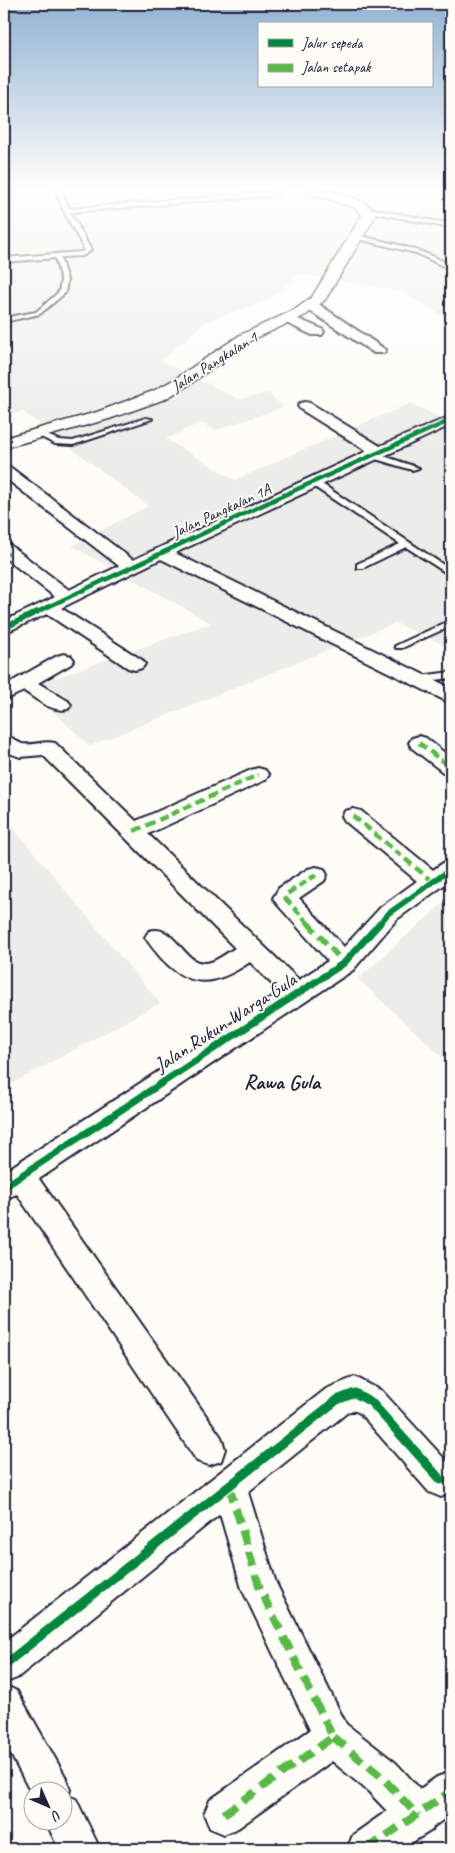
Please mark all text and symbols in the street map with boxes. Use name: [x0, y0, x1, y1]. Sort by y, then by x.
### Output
legend: [258, 22, 432, 88]
text: Jalur sepeda: [301, 34, 364, 53]
text: Jalan setapak: [301, 58, 372, 77]
street label: Jalan Pangkalan 1: [167, 327, 262, 397]
street label: Jalan Pangkalan 1A: [168, 479, 275, 543]
street label: Jalan Rukun Warga Gula: [149, 966, 303, 1078]
district label: Rawa Gula: [244, 1069, 322, 1095]
north arrow: [22, 1780, 72, 1830]
text: U: [46, 1806, 65, 1826]

